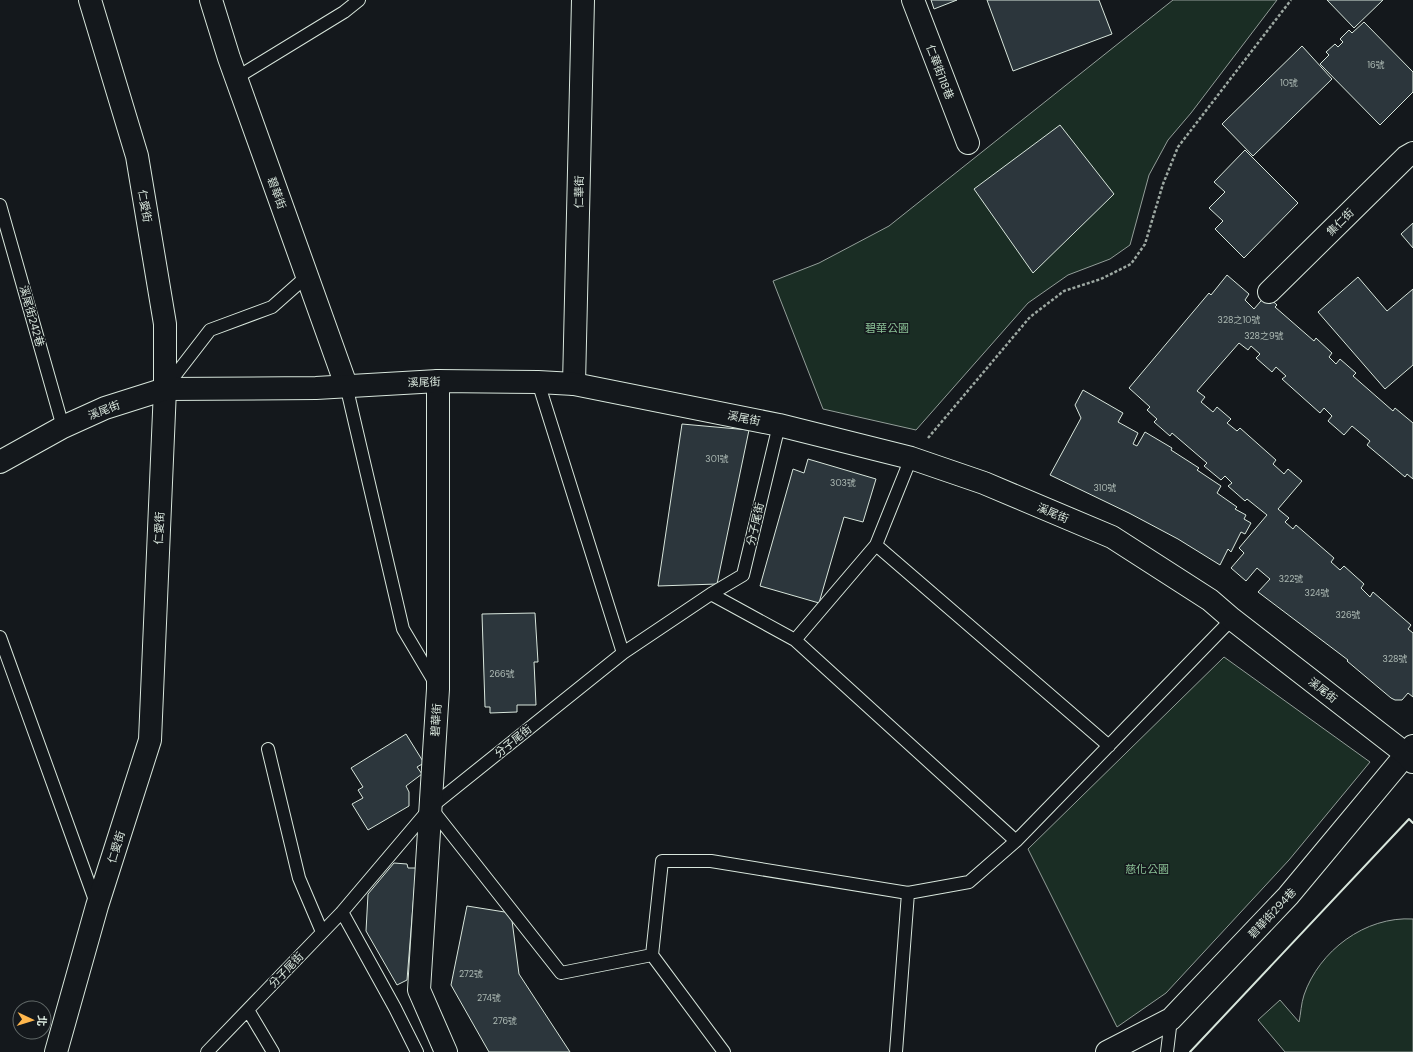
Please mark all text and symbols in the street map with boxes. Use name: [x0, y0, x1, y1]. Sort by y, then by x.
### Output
street label: 仁華街118巷: [923, 43, 957, 101]
house number: 16號: [1367, 59, 1385, 71]
house number: 10號: [1280, 77, 1298, 89]
street label: 碧華街: [265, 175, 289, 211]
street label: 仁華街: [572, 175, 586, 209]
street label: 仁愛街: [135, 189, 155, 223]
street label: 集仁街: [1323, 205, 1357, 239]
street label: 溪尾街242巷: [17, 284, 47, 348]
house number: 328之10號: [1218, 314, 1260, 326]
park label: 碧華公園: [865, 321, 909, 335]
house number: 328之9號: [1244, 330, 1284, 342]
street label: 溪尾街: [407, 374, 441, 390]
street label: 溪尾街: [86, 398, 122, 422]
street label: 溪尾街: [726, 408, 762, 428]
house number: 301號: [705, 453, 729, 465]
house number: 303號: [830, 477, 856, 489]
house number: 310號: [1093, 482, 1117, 494]
street label: 溪尾街: [1035, 500, 1071, 526]
street label: 分子尾街: [743, 501, 767, 547]
street label: 仁愛街: [151, 511, 167, 545]
house number: 322號: [1279, 573, 1303, 585]
house number: 324號: [1305, 587, 1329, 599]
house number: 326號: [1335, 609, 1361, 621]
house number: 328號: [1383, 653, 1407, 665]
house number: 266號: [489, 668, 515, 680]
street label: 溪尾街: [1306, 674, 1340, 706]
street label: 碧華街: [428, 703, 444, 737]
street label: 分子尾街: [491, 722, 535, 760]
street label: 仁愛街: [104, 829, 128, 865]
park label: 慈化公園: [1125, 862, 1169, 876]
street label: 碧華街294巷: [1245, 885, 1299, 941]
street label: 分子尾街: [266, 949, 306, 991]
house number: 272號: [459, 968, 483, 980]
house number: 274號: [477, 992, 501, 1004]
north arrow: [12, 1000, 52, 1040]
text: 北: [35, 1015, 49, 1027]
house number: 276號: [493, 1015, 517, 1027]

